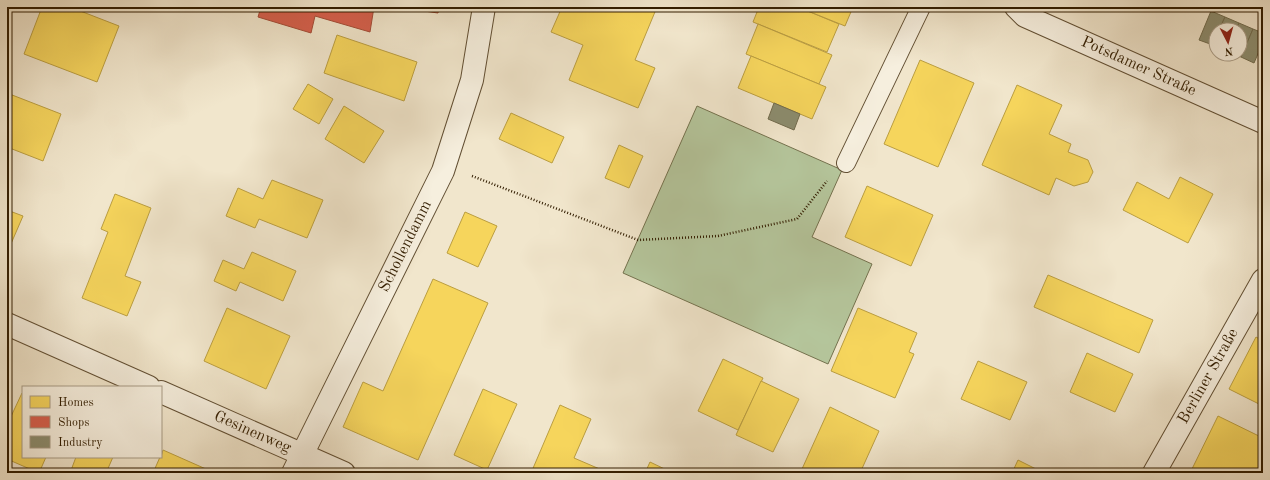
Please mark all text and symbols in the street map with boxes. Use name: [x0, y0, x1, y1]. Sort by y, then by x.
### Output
north arrow: [1208, 22, 1248, 62]
street label: Potsdamer Straße: [1079, 34, 1198, 99]
text: N: [1224, 45, 1234, 56]
street label: Schollendamm: [376, 198, 435, 295]
street label: Berliner Straße: [1175, 326, 1242, 427]
legend: [22, 386, 162, 458]
text: Homes: [58, 397, 94, 409]
street label: Gesinenweg: [211, 408, 294, 457]
text: Shops: [58, 417, 89, 429]
text: Industry: [58, 437, 103, 449]

